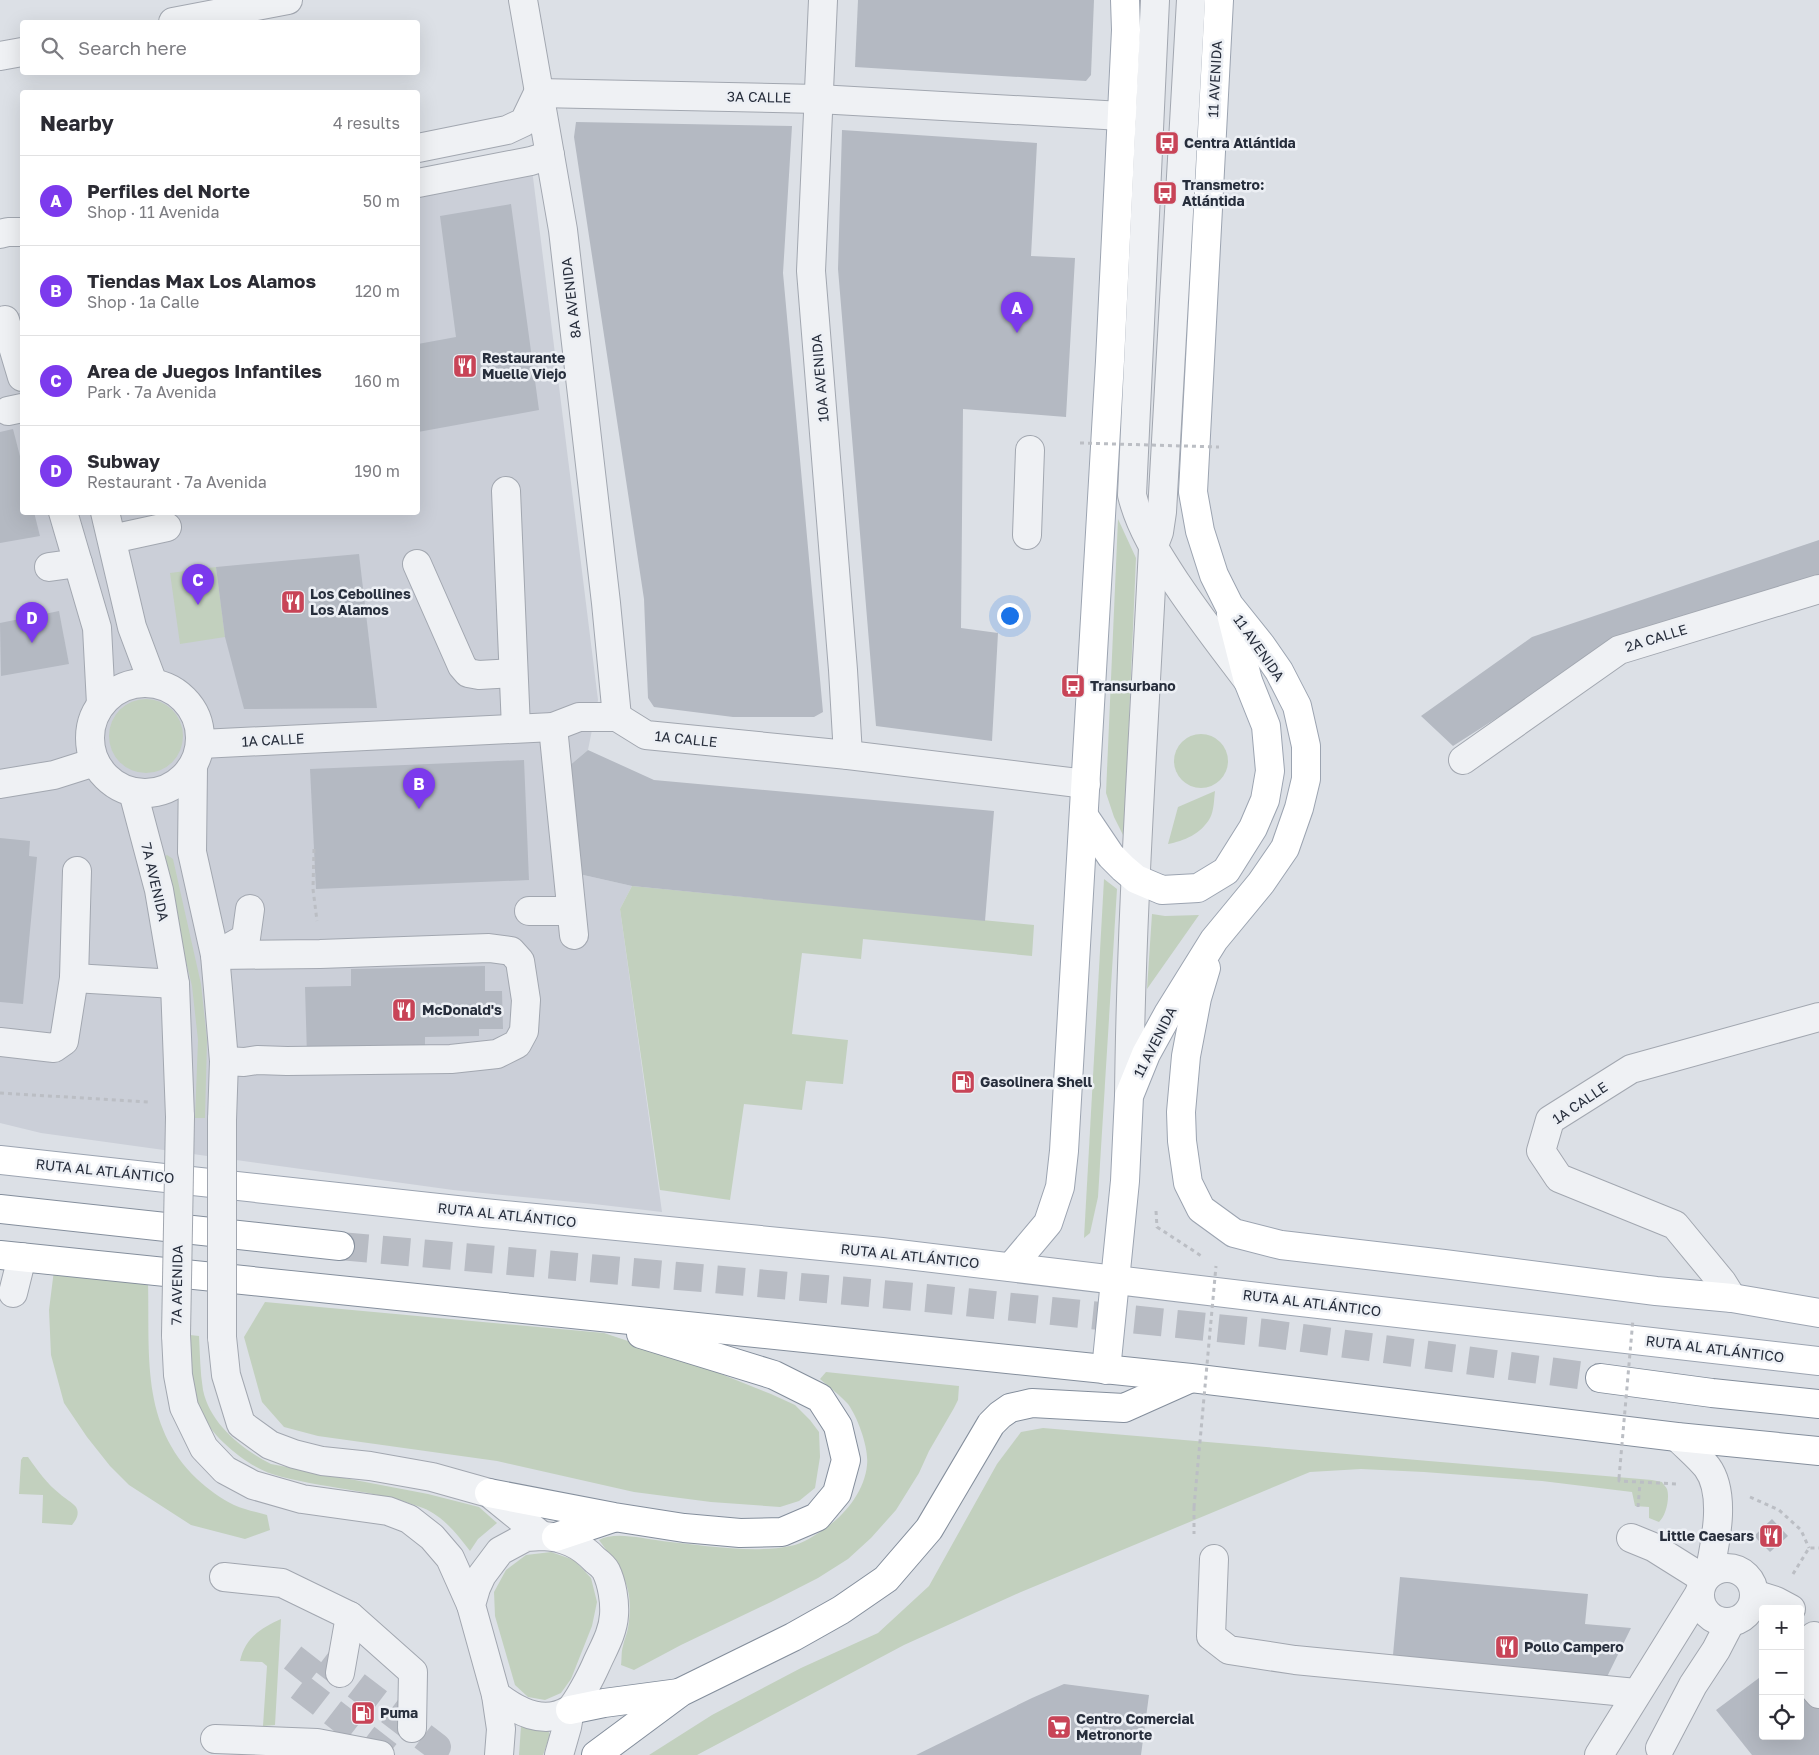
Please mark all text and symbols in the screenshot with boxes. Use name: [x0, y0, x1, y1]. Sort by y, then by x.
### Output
search box: [20, 20, 420, 75]
icon: search: [38, 34, 66, 62]
text: Search here: [78, 36, 187, 59]
street label: 11 AVENIDA: [1204, 39, 1225, 118]
street label: 3A CALLE: [727, 87, 791, 106]
text: Nearby: [40, 110, 114, 136]
text: 4 results: [333, 113, 400, 133]
bus stop icon: Centra Atlántida: [1154, 130, 1180, 156]
place label: Centra Atlántida: [1184, 134, 1296, 151]
place label: Transmetro: Atlántida: [1182, 176, 1264, 209]
text: Perfiles del Norte: [87, 179, 250, 202]
bus stop icon: Transmetro: Atlántida: [1152, 180, 1178, 206]
text: A: [50, 191, 62, 211]
text: 50 m: [363, 191, 400, 211]
text: Shop · 11 Avenida: [87, 202, 220, 222]
street label: 8A AVENIDA: [557, 256, 584, 339]
text: Tiendas Max Los Alamos: [87, 269, 316, 292]
text: B: [50, 281, 62, 301]
text: 120 m: [355, 281, 400, 301]
text: Shop · 1a Calle: [87, 292, 199, 312]
pin: A: [1001, 292, 1033, 333]
street label: 10A AVENIDA: [807, 333, 832, 423]
place label: Restaurante Muelle Viejo: [482, 349, 566, 382]
restaurant icon: Restaurante Muelle Viejo: [452, 353, 478, 379]
text: Area de Juegos Infantiles: [87, 359, 322, 382]
text: C: [50, 371, 62, 391]
text: 160 m: [354, 371, 400, 391]
text: Park · 7a Avenida: [87, 382, 217, 402]
text: Subway: [87, 449, 160, 472]
text: D: [50, 461, 62, 481]
text: 190 m: [354, 461, 400, 481]
text: Restaurant · 7a Avenida: [87, 472, 267, 492]
pin: C: [182, 564, 214, 605]
place label: Los Cebollines Los Alamos: [310, 585, 411, 618]
restaurant icon: Los Cebollines Los Alamos: [280, 589, 306, 615]
pin: D: [16, 602, 48, 643]
your location: [997, 603, 1023, 629]
street label: 11 AVENIDA: [1230, 611, 1289, 685]
street label: 2A CALLE: [1623, 620, 1689, 655]
bus stop icon: Transurbano: [1060, 673, 1086, 699]
place label: Transurbano: [1090, 677, 1176, 694]
street label: 1A CALLE: [654, 727, 718, 750]
street label: 1A CALLE: [241, 729, 305, 750]
pin: B: [403, 768, 435, 809]
street label: 7A AVENIDA: [138, 841, 173, 924]
restaurant icon: McDonald's: [391, 997, 417, 1023]
place label: McDonald's: [422, 1001, 502, 1018]
street label: 11 AVENIDA: [1129, 1003, 1180, 1080]
fuel station icon: Gasolinera Shell: [950, 1069, 976, 1095]
place label: Gasolinera Shell: [980, 1073, 1093, 1090]
street label: 1A CALLE: [1549, 1078, 1611, 1127]
street label: RUTA AL ATLÁNTICO: [35, 1155, 175, 1186]
street label: RUTA AL ATLÁNTICO: [437, 1199, 577, 1230]
street label: RUTA AL ATLÁNTICO: [840, 1240, 980, 1271]
street label: 7A AVENIDA: [167, 1244, 186, 1325]
street label: RUTA AL ATLÁNTICO: [1242, 1286, 1382, 1319]
street label: RUTA AL ATLÁNTICO: [1645, 1332, 1785, 1365]
restaurant icon: Little Caesars: [1758, 1523, 1784, 1549]
place label: Little Caesars: [1659, 1527, 1754, 1544]
map controls: [1759, 1605, 1804, 1740]
button: +: [1759, 1605, 1804, 1650]
restaurant icon: Pollo Campero: [1494, 1634, 1520, 1660]
place label: Pollo Campero: [1524, 1638, 1624, 1655]
button: −: [1759, 1650, 1804, 1695]
button: locate: [1759, 1695, 1804, 1740]
fuel station icon: Puma: [350, 1700, 376, 1726]
place label: Puma: [380, 1704, 418, 1721]
place label: Centro Comercial Metronorte: [1076, 1710, 1195, 1743]
supermarket icon: Centro Comercial Metronorte: [1046, 1714, 1072, 1740]

